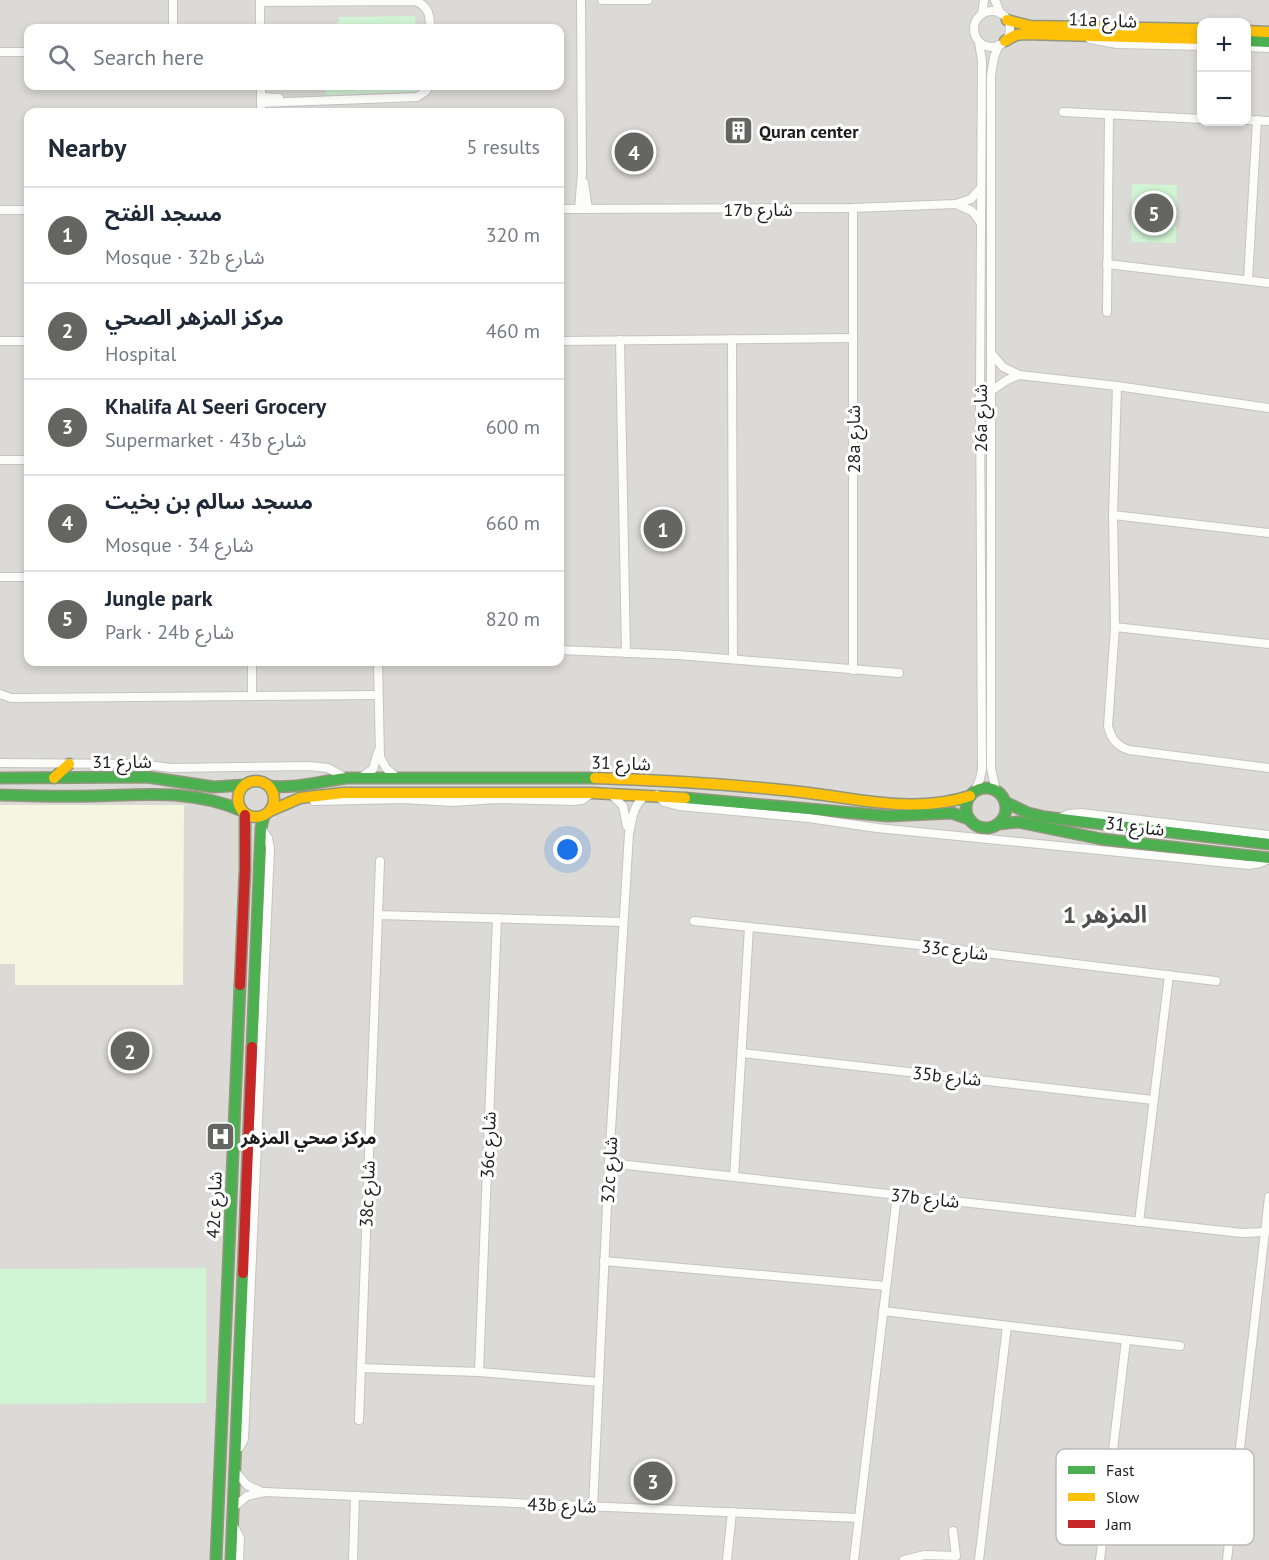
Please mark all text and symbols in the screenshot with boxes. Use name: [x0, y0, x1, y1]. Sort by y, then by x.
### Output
street label: 11a شارع: [1068, 7, 1138, 36]
map controls: [1197, 18, 1251, 126]
button: +: [1197, 18, 1251, 72]
search box: [24, 24, 564, 90]
icon: search: [45, 41, 78, 74]
text: Search here: [93, 43, 204, 71]
button: −: [1197, 72, 1251, 126]
building icon: Quran center: [722, 115, 754, 147]
place label: Quran center: [759, 120, 859, 143]
pin: 4: [614, 130, 654, 174]
text: Nearby: [48, 131, 126, 164]
text: 5 results: [467, 134, 540, 160]
pin: 5: [1134, 190, 1174, 236]
street label: 17b شارع: [723, 198, 793, 224]
text: مسجد الفتح: [105, 199, 222, 227]
text: 1: [62, 222, 73, 248]
text: 320 m: [486, 222, 540, 248]
text: Mosque · 32b شارع: [105, 244, 265, 270]
text: مركز المزهر الصحي: [105, 303, 284, 331]
text: 2: [62, 318, 73, 344]
text: 460 m: [486, 318, 540, 344]
text: Hospital: [105, 341, 176, 367]
street label: 26a شارع: [969, 384, 995, 452]
text: Khalifa Al Seeri Grocery: [105, 392, 326, 420]
street label: 28a شارع: [842, 405, 868, 473]
text: 3: [62, 414, 73, 440]
text: 600 m: [486, 414, 540, 440]
text: Supermarket · 43b شارع: [105, 427, 306, 453]
text: مسجد سالم بن بخيت: [105, 487, 313, 515]
pin: 1: [644, 506, 682, 552]
text: 4: [62, 510, 73, 536]
text: 660 m: [486, 510, 540, 536]
text: Mosque · شارع 34: [105, 532, 254, 558]
text: Jungle park: [105, 584, 213, 612]
text: 5: [62, 606, 73, 632]
text: 820 m: [486, 606, 540, 632]
text: Park · 24b شارع: [105, 619, 234, 645]
street label: شارع 31: [92, 750, 152, 776]
street label: شارع 31: [591, 750, 651, 779]
street label: شارع 31: [1104, 811, 1166, 844]
your location: [553, 835, 582, 864]
district label: المزهر 1: [1063, 899, 1147, 930]
street label: 33c شارع: [920, 934, 990, 968]
pin: 2: [110, 1028, 150, 1074]
street label: 35b شارع: [911, 1061, 983, 1094]
street label: 36c شارع: [475, 1111, 504, 1179]
hospital icon: مركز صحي المزهر: [204, 1121, 236, 1153]
place label: مركز صحي المزهر: [240, 1126, 376, 1152]
street label: 32c شارع: [596, 1136, 625, 1204]
street label: 38c شارع: [354, 1160, 383, 1228]
street label: 42c شارع: [201, 1171, 230, 1239]
street label: 37b شارع: [889, 1183, 961, 1216]
legend: [1056, 1449, 1254, 1545]
pin: 3: [634, 1458, 672, 1504]
text: Fast: [1106, 1460, 1135, 1480]
text: Slow: [1106, 1487, 1140, 1507]
street label: 43b شارع: [527, 1492, 597, 1521]
text: Jam: [1105, 1514, 1132, 1534]

